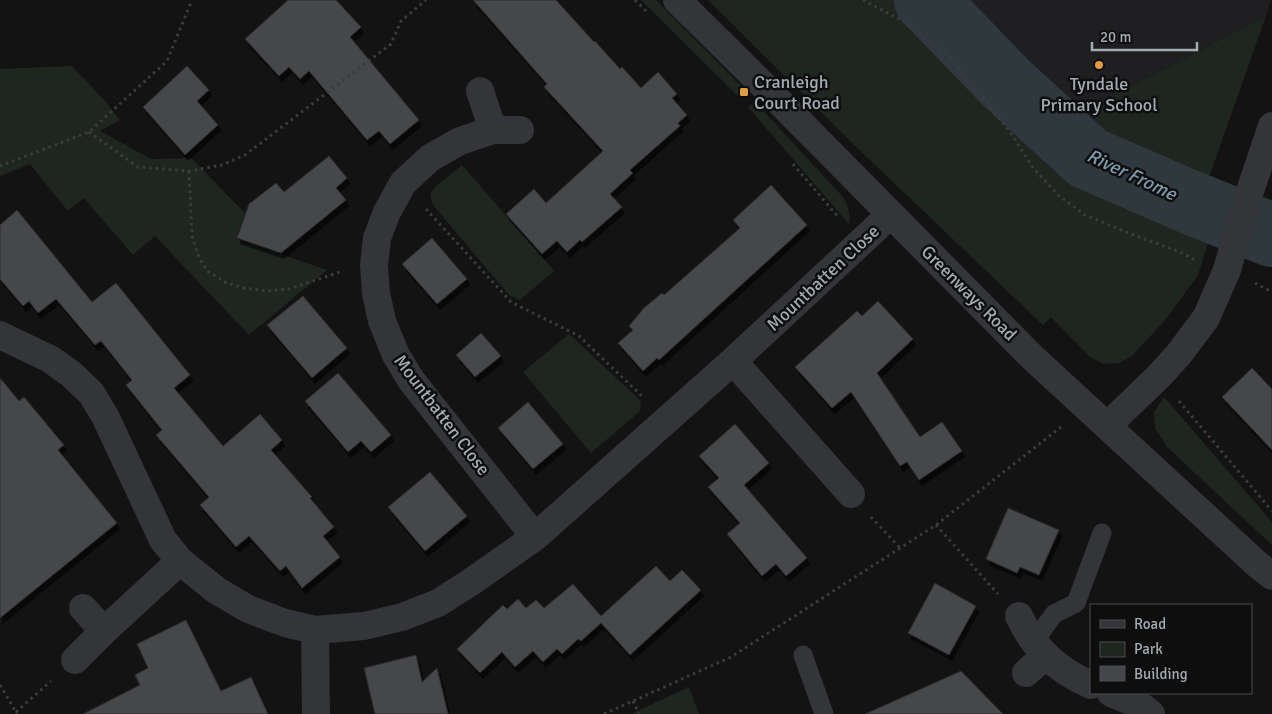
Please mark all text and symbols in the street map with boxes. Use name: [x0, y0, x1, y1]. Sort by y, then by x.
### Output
scale bar: [1092, 20, 1197, 52]
text: 20 m: [1100, 28, 1131, 46]
marker: Tyndale Primary School: [1093, 59, 1105, 71]
place label: Cranleigh Court Road: [754, 71, 840, 114]
place label: Tyndale Primary School: [1041, 73, 1157, 116]
marker: Cranleigh Court Road: [738, 86, 750, 98]
water label: River Frome: [1083, 144, 1182, 207]
street label: Mountbatten Close: [762, 220, 884, 336]
street label: Greenways Road: [917, 241, 1021, 345]
street label: Mountbatten Close: [389, 350, 495, 480]
legend: [1090, 604, 1252, 694]
text: Road: [1134, 615, 1166, 633]
text: Park: [1134, 640, 1163, 658]
text: Building: [1134, 665, 1188, 683]

